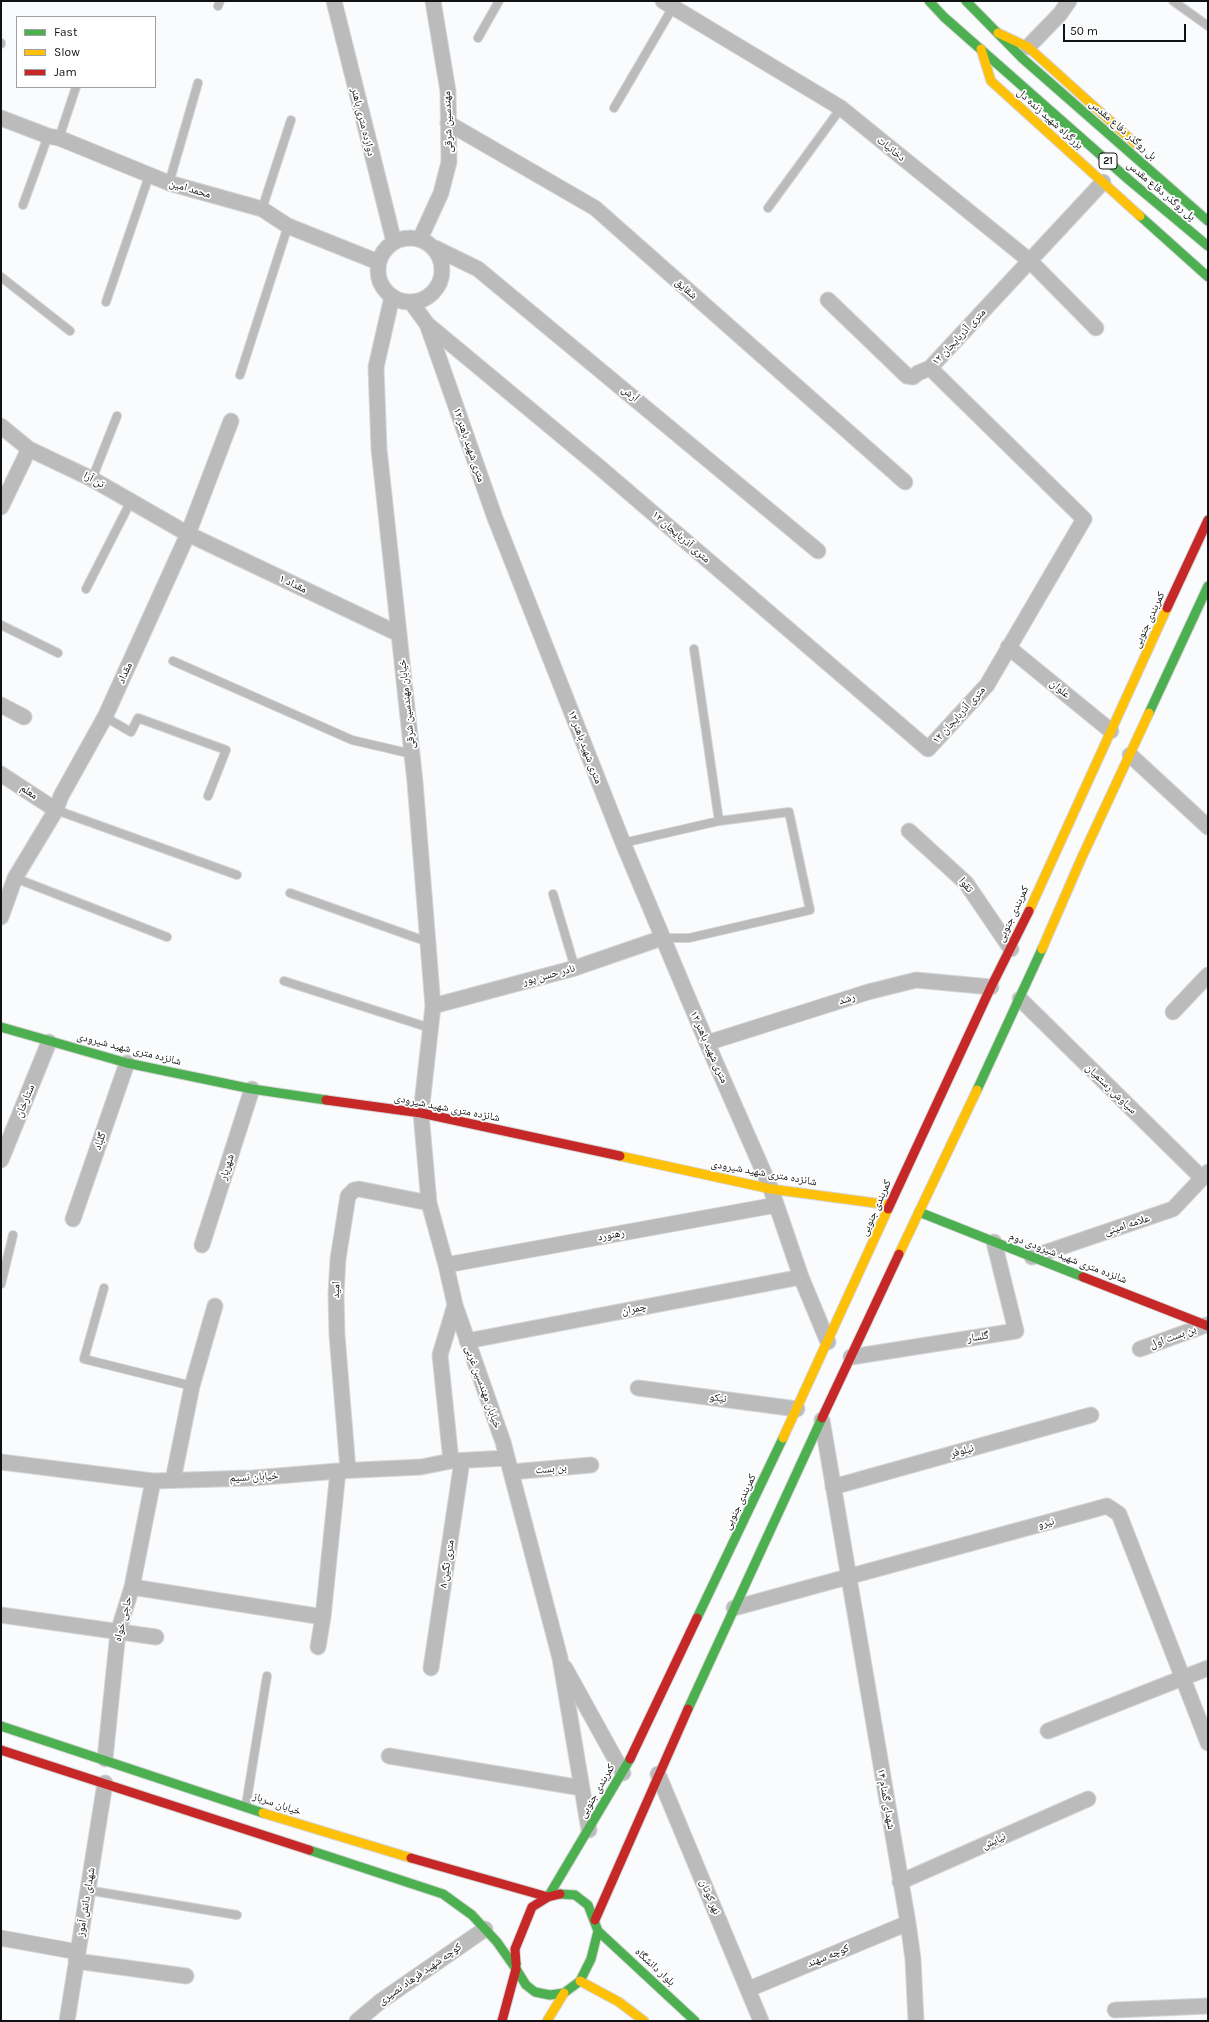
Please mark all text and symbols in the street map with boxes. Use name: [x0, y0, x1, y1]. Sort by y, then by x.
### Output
legend: [16, 16, 156, 88]
scale bar: [1065, 16, 1188, 42]
text: 50 m: [1070, 24, 1098, 38]
text: Fast: [54, 25, 77, 39]
text: Slow: [54, 45, 80, 59]
text: Jam: [54, 65, 77, 79]
street label: دوازده متری باهنر: [348, 86, 378, 158]
street label: بزرگراه شهید زنده دل: [1014, 86, 1086, 152]
street label: مهندسین شرقی: [440, 91, 456, 153]
street label: بل روگذر دفاع مقدس: [1087, 97, 1159, 163]
street label: دخانیات: [874, 134, 908, 164]
road number: 21: [1099, 153, 1117, 169]
street label: پل روگذر دفاع مقدس: [1124, 158, 1198, 224]
street label: محمد امین: [168, 177, 212, 201]
street label: شقایق: [672, 276, 700, 302]
street label: ۱۲ متری آذربایجان: [929, 306, 989, 368]
street label: آرش: [619, 383, 641, 405]
street label: ۱۲ متری شهید باهنر: [450, 406, 488, 484]
street label: تن آرا: [81, 469, 107, 491]
street label: ۱۲ متری آذربایجان: [649, 508, 713, 566]
street label: مقداد ۱: [277, 572, 309, 596]
street label: کمربندی جنوبی: [1130, 590, 1168, 650]
street label: خیابان مهندسین شرقی: [396, 658, 418, 750]
street label: مقداد: [115, 660, 135, 686]
street label: علوان: [1047, 677, 1073, 701]
street label: ۱۲ متری آذربایجان: [930, 684, 988, 746]
street label: ۱۲ متری شهید باهنر: [565, 708, 605, 786]
street label: معلم: [18, 781, 40, 803]
street label: تقوا: [956, 875, 976, 895]
street label: کمربندی جنوبی: [994, 884, 1032, 944]
street label: نادر حسن پور: [521, 962, 577, 988]
street label: رشد: [837, 990, 857, 1008]
street label: ۱۲ متری شهید باهنر: [687, 1009, 731, 1085]
street label: شانزده متری شهید شیرودی: [75, 1030, 183, 1068]
street label: سیاوش رستمیان: [1083, 1061, 1139, 1117]
street label: ستارخان: [12, 1083, 38, 1119]
street label: شانزده متری شهید شیرودی: [393, 1091, 501, 1125]
street label: گلباد: [91, 1130, 109, 1152]
street label: شهریار: [217, 1152, 237, 1182]
street label: شانزده متری شهید شیرودی: [710, 1157, 818, 1189]
street label: کمربندی جنوبی: [858, 1178, 894, 1238]
street label: علامه امینی: [1103, 1211, 1151, 1239]
street label: رهنورد: [597, 1226, 625, 1244]
street label: شانزده متری شهید شیرودی دوم: [1007, 1229, 1129, 1287]
street label: امید: [329, 1281, 343, 1299]
street label: چمران: [620, 1300, 648, 1318]
street label: بن بست اول: [1148, 1323, 1198, 1351]
street label: گلسار: [966, 1329, 990, 1345]
street label: خیابان مهندسین غربی: [462, 1344, 504, 1430]
street label: نیکو: [709, 1390, 727, 1406]
street label: نیلوفر: [949, 1441, 975, 1461]
street label: بن بست: [535, 1461, 567, 1477]
street label: خیابان نسیم: [229, 1469, 279, 1485]
street label: کمربندی جنوبی: [721, 1472, 759, 1532]
street label: نیرو: [1036, 1514, 1056, 1532]
street label: ۸ متری نگین: [437, 1539, 457, 1589]
street label: حاجی خواه: [111, 1595, 135, 1643]
street label: کمربندی جنوبی: [576, 1762, 618, 1820]
street label: ۱۴ شهدای گمنام: [874, 1768, 898, 1830]
street label: خیابان سرباز: [251, 1790, 303, 1818]
street label: نیایش: [980, 1830, 1008, 1852]
street label: شهدای دانش آموز: [74, 1867, 98, 1937]
street label: نهر کوتان: [697, 1877, 723, 1917]
street label: کوچه شهید فرهاد نصیری: [376, 1940, 464, 2008]
street label: کوچه سهند: [805, 1942, 851, 1970]
street label: بلوار دانشگاه: [632, 1945, 678, 1989]

